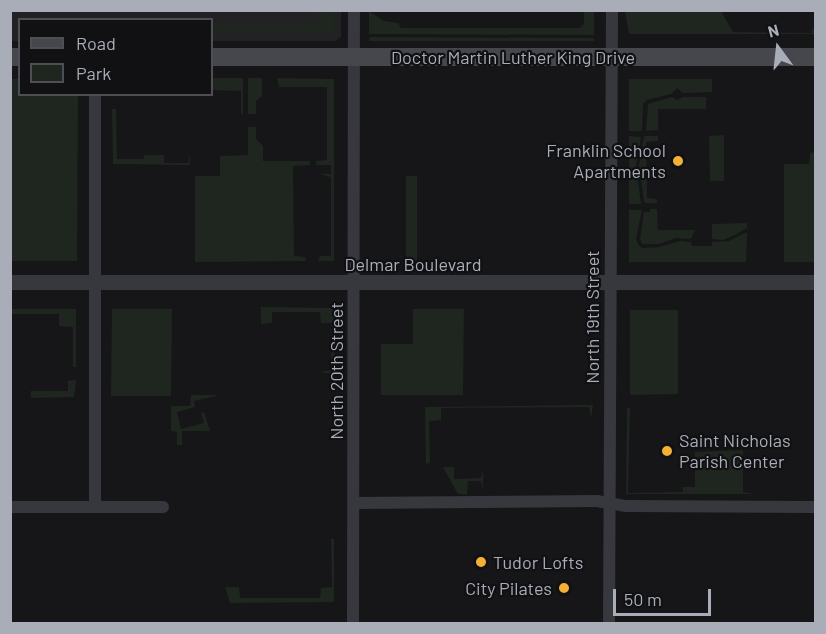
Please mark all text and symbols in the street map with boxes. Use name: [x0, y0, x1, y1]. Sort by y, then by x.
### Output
legend: [18, 18, 213, 96]
north arrow: [748, 18, 808, 78]
text: N: [766, 20, 781, 41]
text: Road: [76, 32, 116, 54]
street label: Doctor Martin Luther King Drive: [391, 46, 635, 68]
text: Park: [76, 62, 111, 84]
place label: Franklin School Apartments: [546, 140, 666, 182]
marker: Franklin School Apartments: [671, 154, 685, 168]
street label: North 19th Street: [581, 250, 603, 384]
street label: Delmar Boulevard: [344, 253, 482, 275]
street label: North 20th Street: [325, 302, 347, 440]
place label: Saint Nicholas Parish Center: [679, 430, 791, 472]
marker: Saint Nicholas Parish Center: [660, 444, 674, 458]
place label: Tudor Lofts: [493, 551, 583, 573]
marker: Tudor Lofts: [474, 555, 488, 569]
place label: City Pilates: [465, 577, 552, 599]
scale bar: [616, 577, 714, 615]
marker: City Pilates: [557, 581, 571, 595]
text: 50 m: [624, 588, 662, 610]

